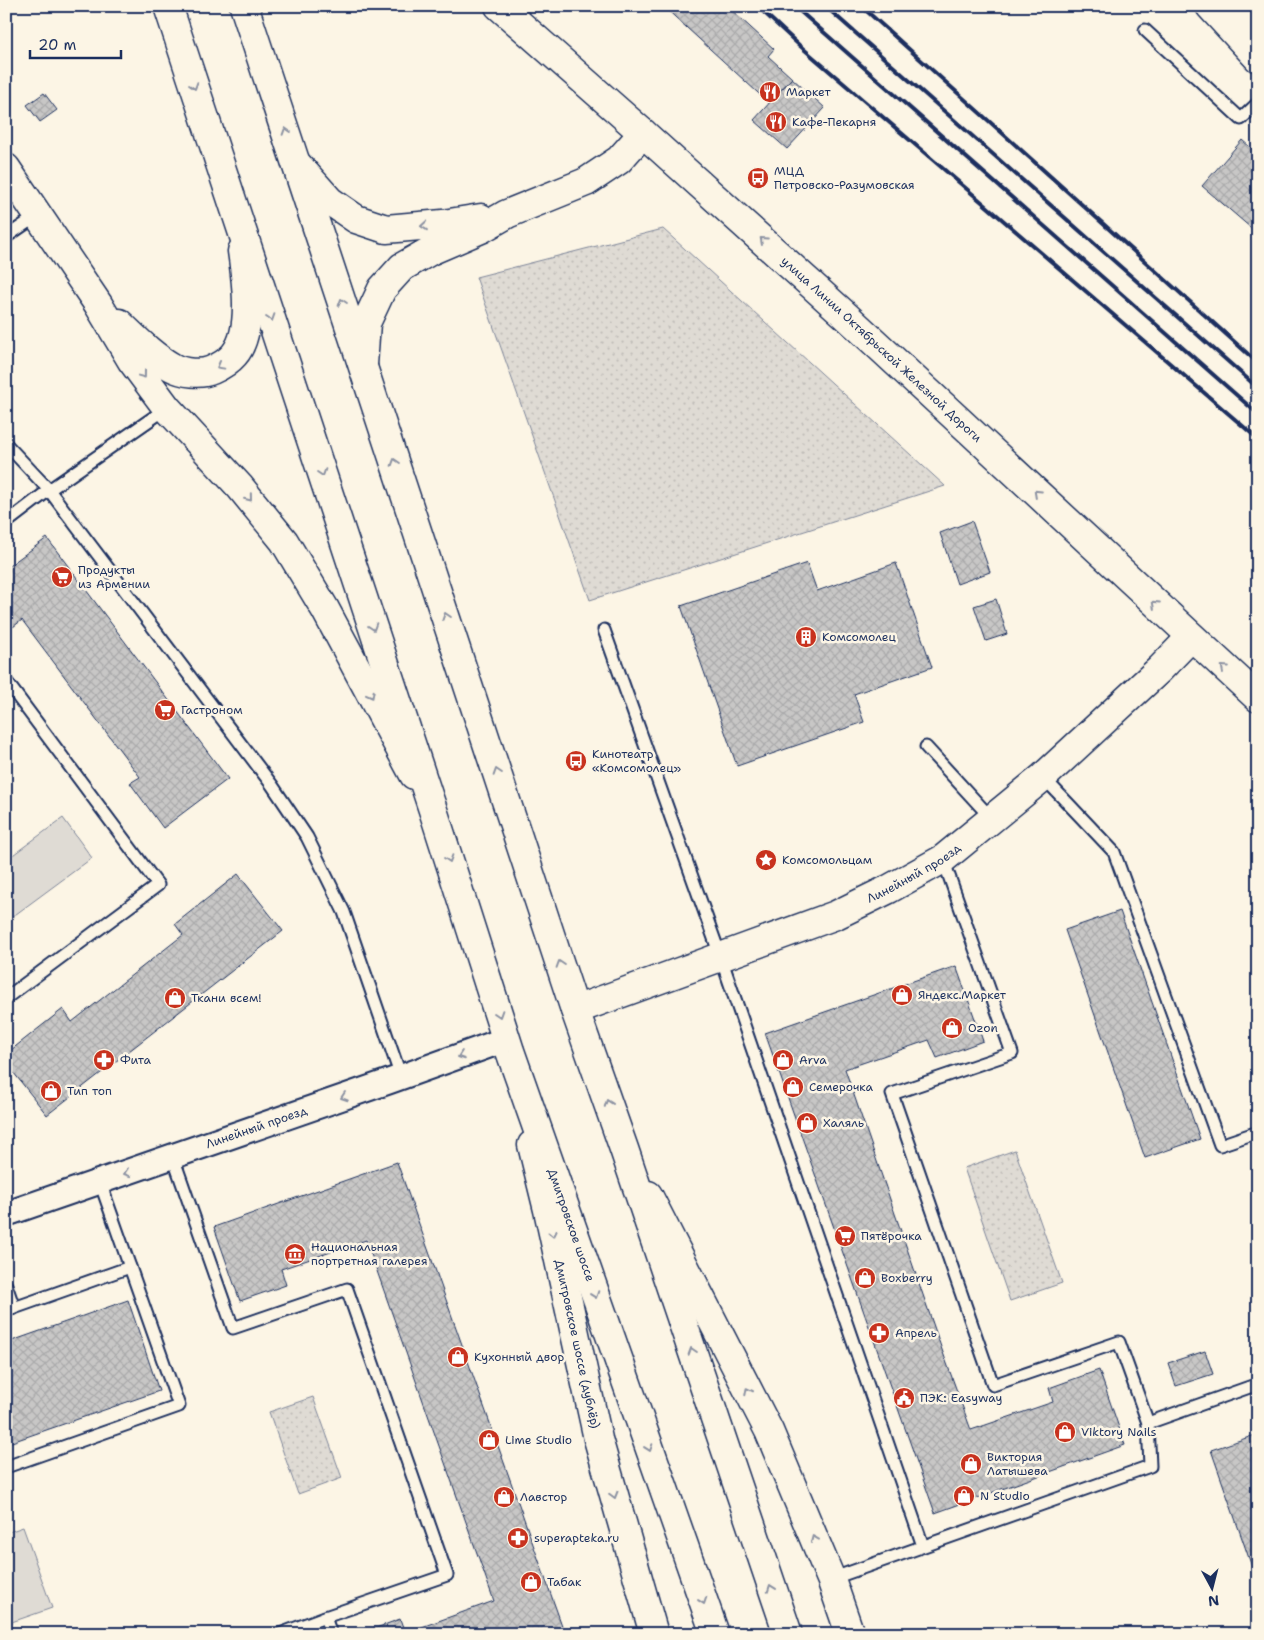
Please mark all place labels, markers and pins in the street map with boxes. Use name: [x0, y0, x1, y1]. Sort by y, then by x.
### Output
restaurant icon: Маркет: [758, 80, 782, 104]
place label: Маркет: [786, 84, 832, 100]
restaurant icon: Кафе-Пекарня: [764, 110, 788, 134]
place label: Кафе-Пекарня: [792, 114, 876, 130]
place label: МЦД Петровско-Разумовская: [774, 163, 915, 193]
bus stop icon: МЦД Петровско-Разумовская: [746, 166, 770, 190]
place label: Продукты из Армении: [78, 562, 150, 592]
supermarket icon: Продукты из Армении: [50, 565, 74, 589]
building icon: Комсомолец: [794, 625, 818, 649]
place label: Комсомолец: [822, 629, 897, 645]
supermarket icon: Гастроном: [153, 698, 177, 722]
place label: Гастроном: [181, 702, 243, 718]
place label: Кинотеатр «Комсомолец»: [592, 746, 682, 776]
bus stop icon: Кинотеатр «Комсомолец»: [564, 749, 588, 773]
place icon: Комсомольцам: [754, 848, 778, 872]
place label: Комсомольцам: [782, 852, 872, 868]
shop icon: Яндекс.Маркет: [890, 983, 914, 1007]
shop icon: Ткани всем!: [163, 986, 187, 1010]
place label: Яндекс.Маркет: [918, 987, 1007, 1003]
place label: Ткани всем!: [191, 990, 262, 1006]
shop icon: Ozon: [940, 1016, 964, 1040]
place label: Ozon: [968, 1020, 998, 1036]
pharmacy icon: Фита: [92, 1048, 116, 1072]
shop icon: Arva: [771, 1048, 795, 1072]
place label: Фита: [120, 1052, 152, 1068]
place label: Arva: [799, 1052, 827, 1068]
shop icon: Семерочка: [781, 1075, 805, 1099]
shop icon: Тип топ: [39, 1079, 63, 1103]
place label: Семерочка: [809, 1079, 874, 1095]
place label: Тип топ: [67, 1083, 112, 1099]
shop icon: Халяль: [795, 1111, 819, 1135]
place label: Халяль: [823, 1115, 864, 1131]
supermarket icon: Пятёрочка: [833, 1224, 857, 1248]
place label: Пятёрочка: [861, 1228, 922, 1244]
place label: Национальная портретная галерея: [311, 1239, 428, 1269]
museum icon: Национальная портретная галерея: [283, 1242, 307, 1266]
shop icon: Boxberry: [853, 1266, 877, 1290]
place label: Boxberry: [881, 1270, 933, 1286]
pharmacy icon: Апрель: [867, 1321, 891, 1345]
place label: Апрель: [895, 1325, 937, 1341]
shop icon: Кухонный двор: [446, 1345, 470, 1369]
place label: Кухонный двор: [474, 1349, 564, 1365]
public building icon: ПЭК: Easyway: [892, 1386, 916, 1410]
place label: ПЭК: Easyway: [920, 1390, 1002, 1406]
shop icon: Viktory Nails: [1053, 1420, 1077, 1444]
place label: Viktory Nails: [1081, 1424, 1157, 1440]
shop icon: Lime Studio: [477, 1428, 501, 1452]
place label: Lime Studio: [505, 1432, 572, 1448]
place label: Виктория Латышева: [987, 1449, 1048, 1479]
shop icon: Виктория Латышева: [959, 1452, 983, 1476]
shop icon: N Studio: [952, 1484, 976, 1508]
shop icon: Лавстор: [492, 1485, 516, 1509]
place label: N Studio: [980, 1488, 1030, 1504]
place label: Лавстор: [520, 1489, 568, 1505]
pharmacy icon: superapteka.ru: [506, 1526, 530, 1550]
place label: superapteka.ru: [534, 1530, 619, 1546]
shop icon: Табак: [519, 1570, 543, 1594]
place label: Табак: [547, 1574, 582, 1590]

